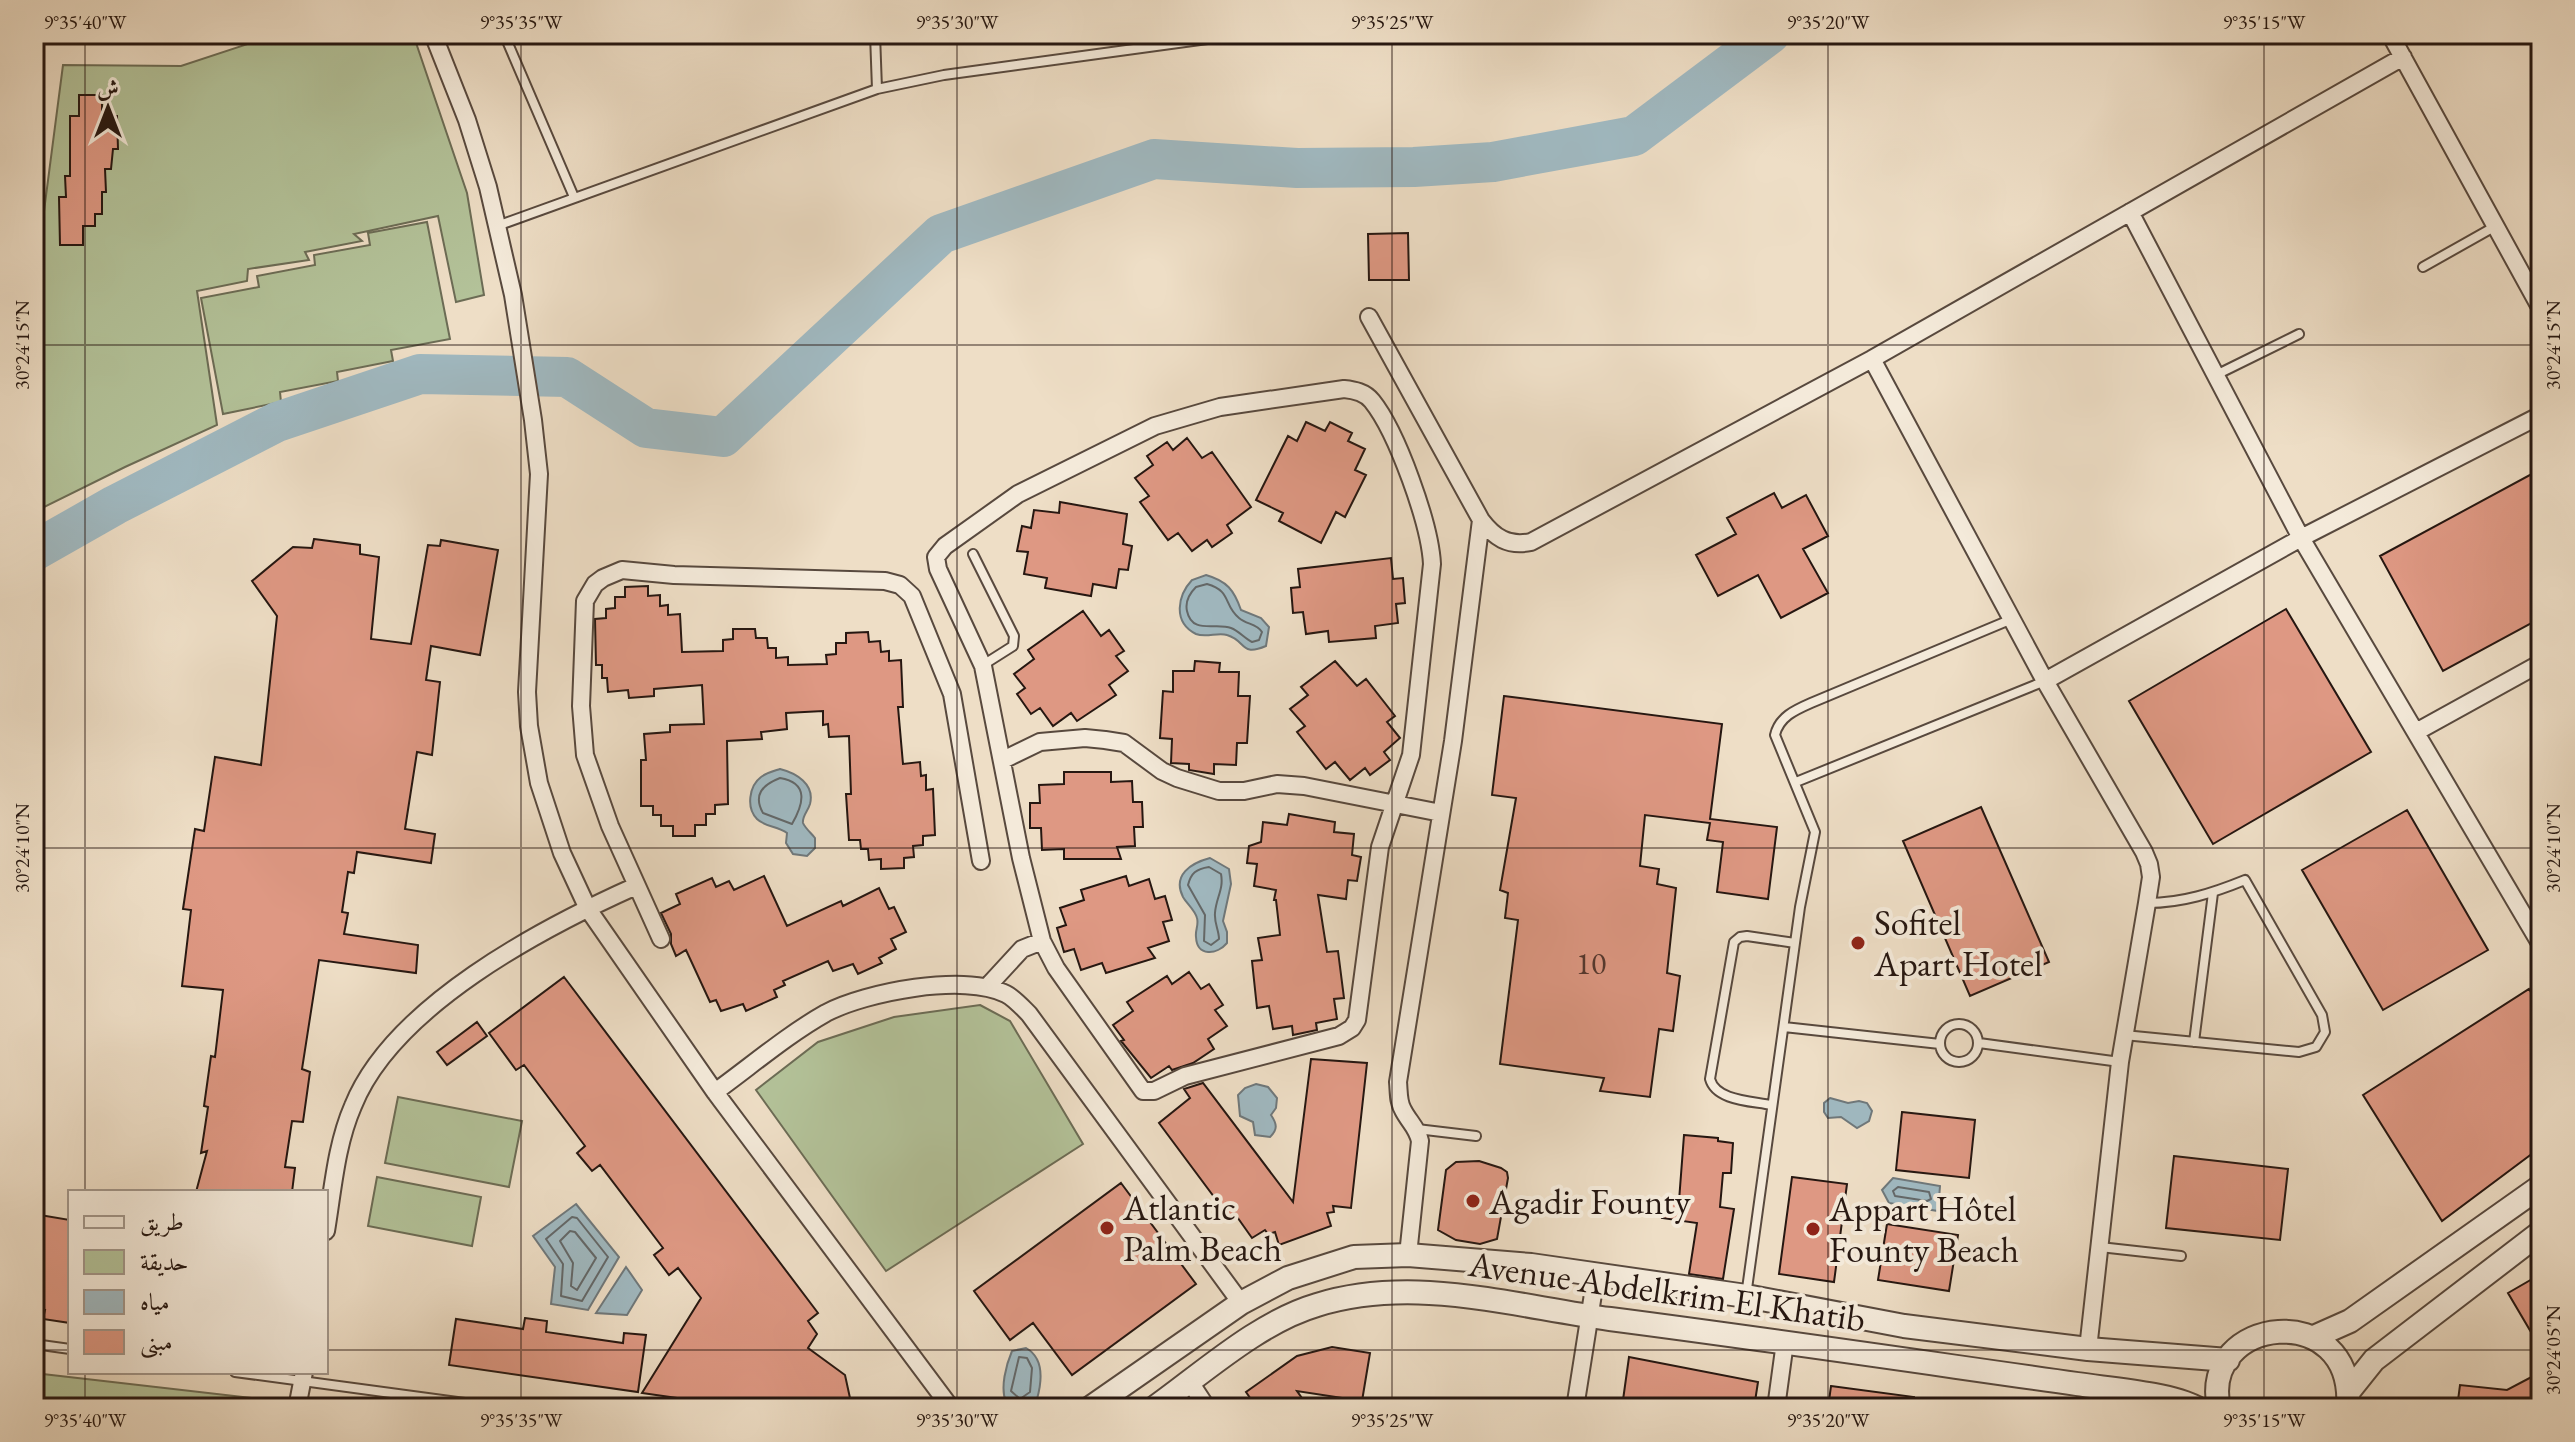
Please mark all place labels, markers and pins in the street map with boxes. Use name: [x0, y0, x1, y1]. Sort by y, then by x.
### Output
place label: Sofitel Apart Hotel: [1873, 899, 2043, 987]
marker: Sofitel Apart Hotel: [1849, 934, 1867, 952]
place label: Agadir Founty: [1488, 1178, 1691, 1225]
place label: Atlantic Palm Beach: [1122, 1184, 1282, 1272]
place label: Appart Hôtel Founty Beach: [1828, 1185, 2019, 1273]
marker: Agadir Founty: [1464, 1192, 1482, 1210]
marker: Atlantic Palm Beach: [1098, 1219, 1116, 1237]
marker: Appart Hôtel Founty Beach: [1804, 1220, 1822, 1238]

